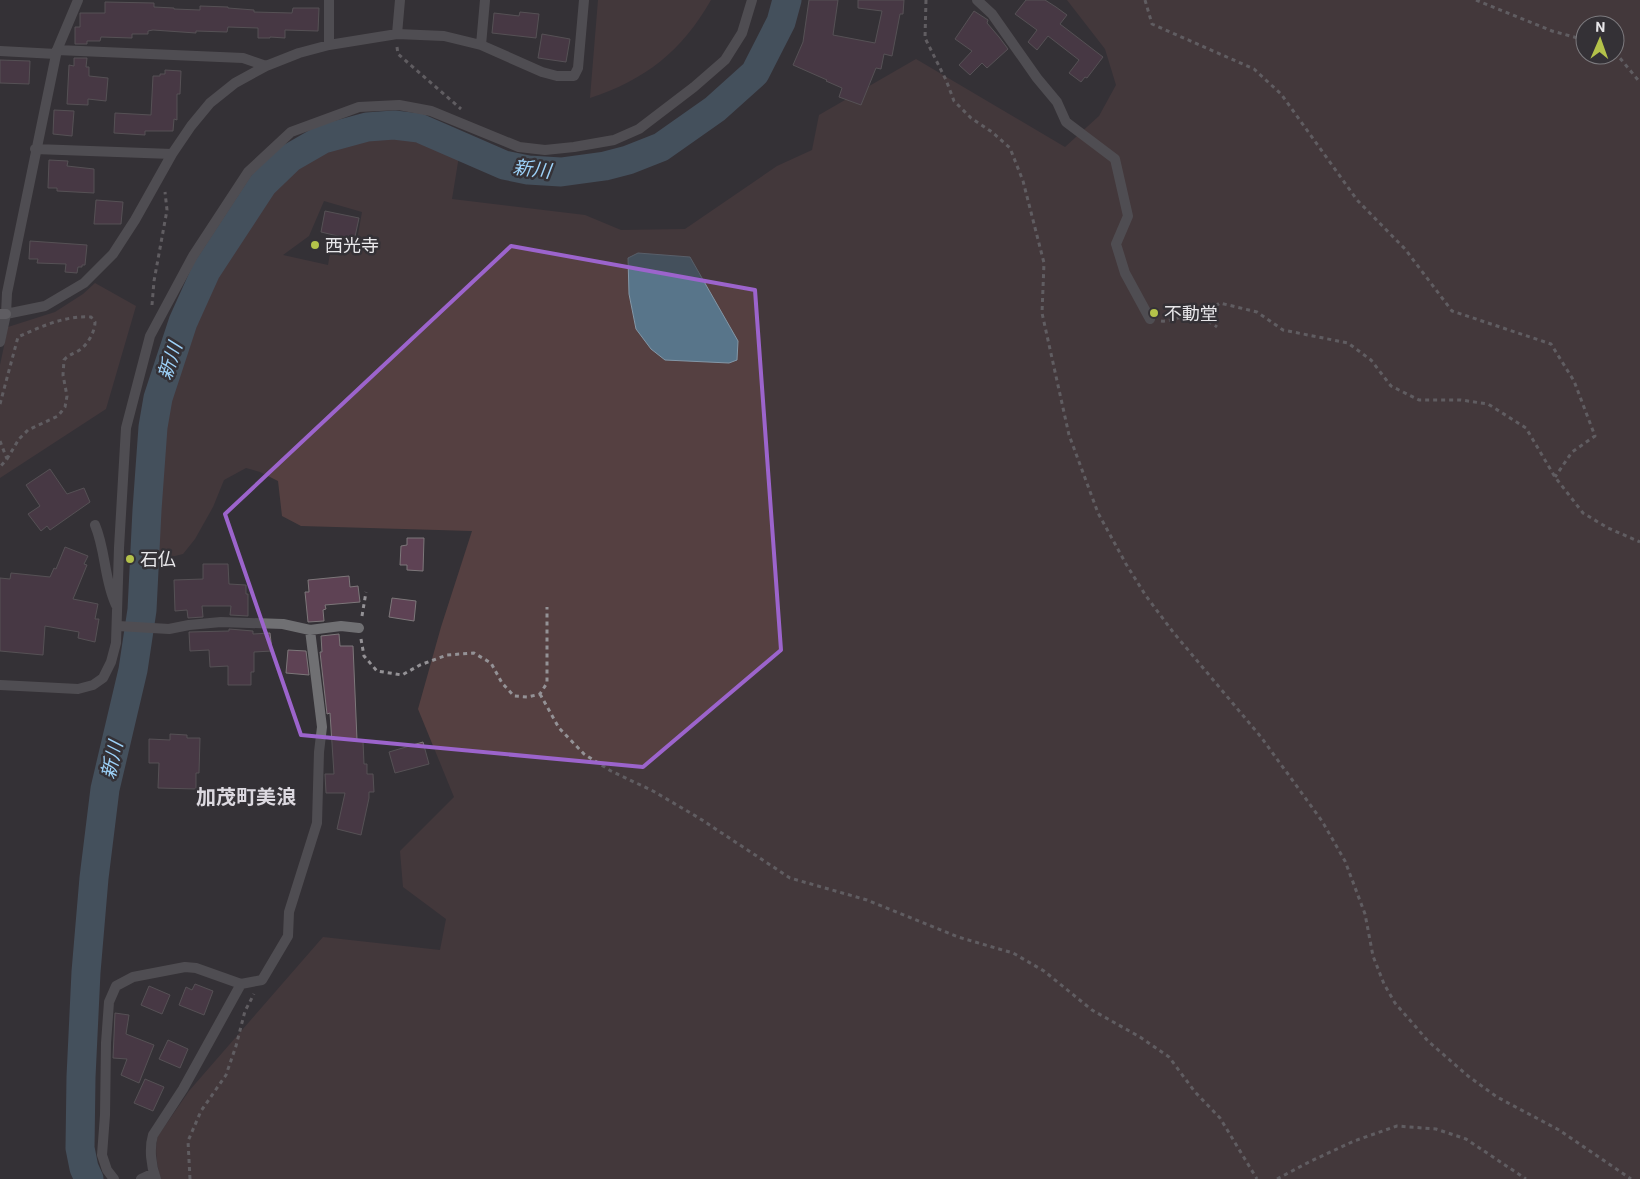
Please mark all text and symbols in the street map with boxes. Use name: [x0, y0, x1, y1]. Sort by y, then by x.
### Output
north arrow: [1575, 15, 1625, 65]
text: N: [1595, 19, 1606, 35]
water label: 新川: [512, 155, 554, 183]
place label: 西光寺: [325, 235, 379, 256]
marker: 西光寺: [309, 239, 321, 251]
place label: 不動堂: [1164, 303, 1218, 324]
marker: 不動堂: [1148, 307, 1160, 319]
water label: 新川: [153, 337, 187, 383]
place label: 石仏: [140, 549, 176, 570]
marker: 石仏: [124, 553, 136, 565]
water label: 新川: [97, 737, 128, 781]
district label: 加茂町美浪: [196, 785, 296, 809]

